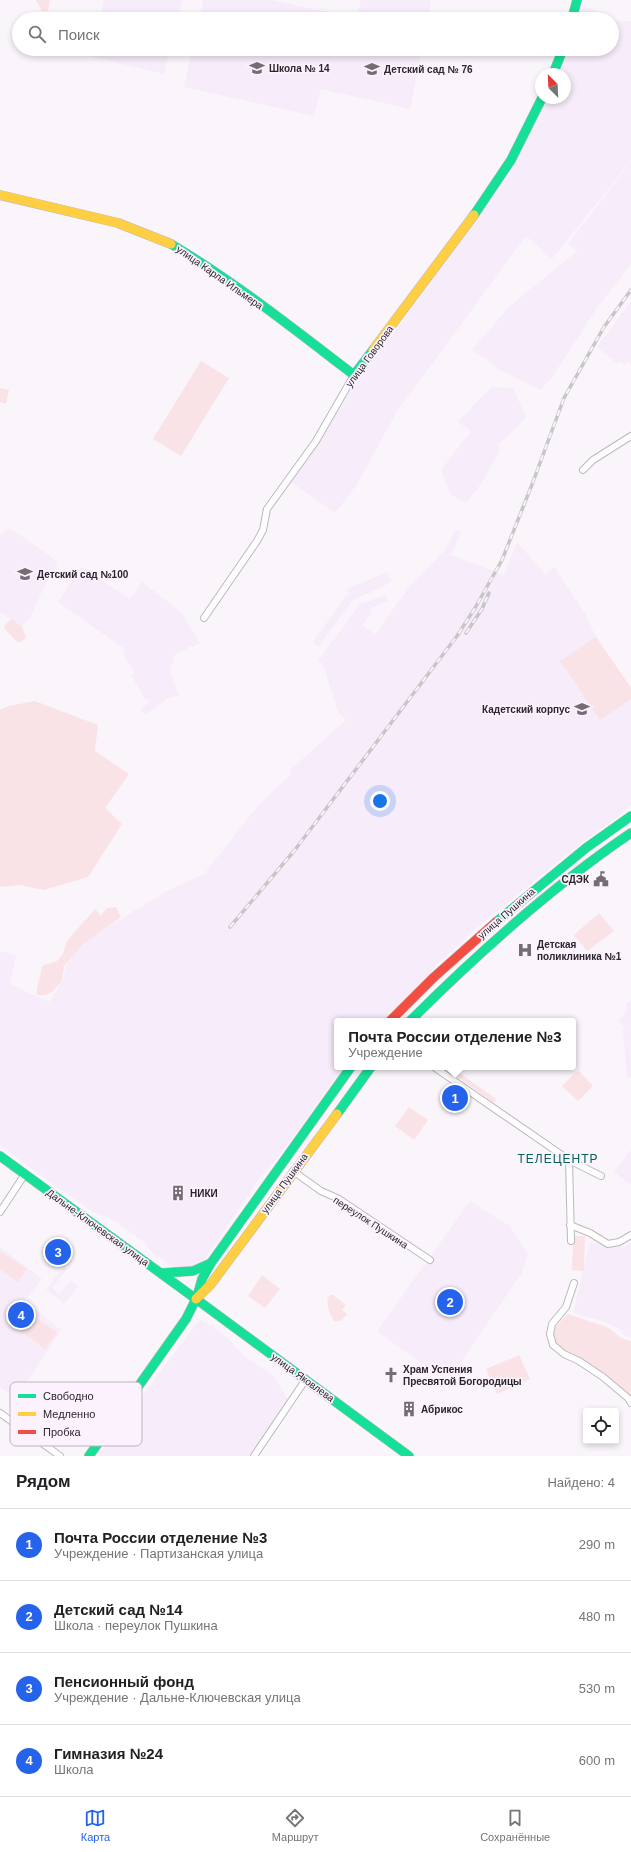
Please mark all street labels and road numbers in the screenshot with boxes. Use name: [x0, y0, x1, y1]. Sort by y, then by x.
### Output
street label: улица Карла Ильмера: [174, 243, 265, 312]
street label: улица Говорова: [343, 323, 396, 389]
street label: улица Пушкина: [476, 885, 537, 941]
street label: улица Пушкина: [259, 1151, 310, 1215]
street label: Дальне-Ключевская улица: [44, 1187, 151, 1268]
street label: переулок Пушкина: [331, 1194, 410, 1251]
street label: улица Яковлева: [269, 1351, 337, 1404]

